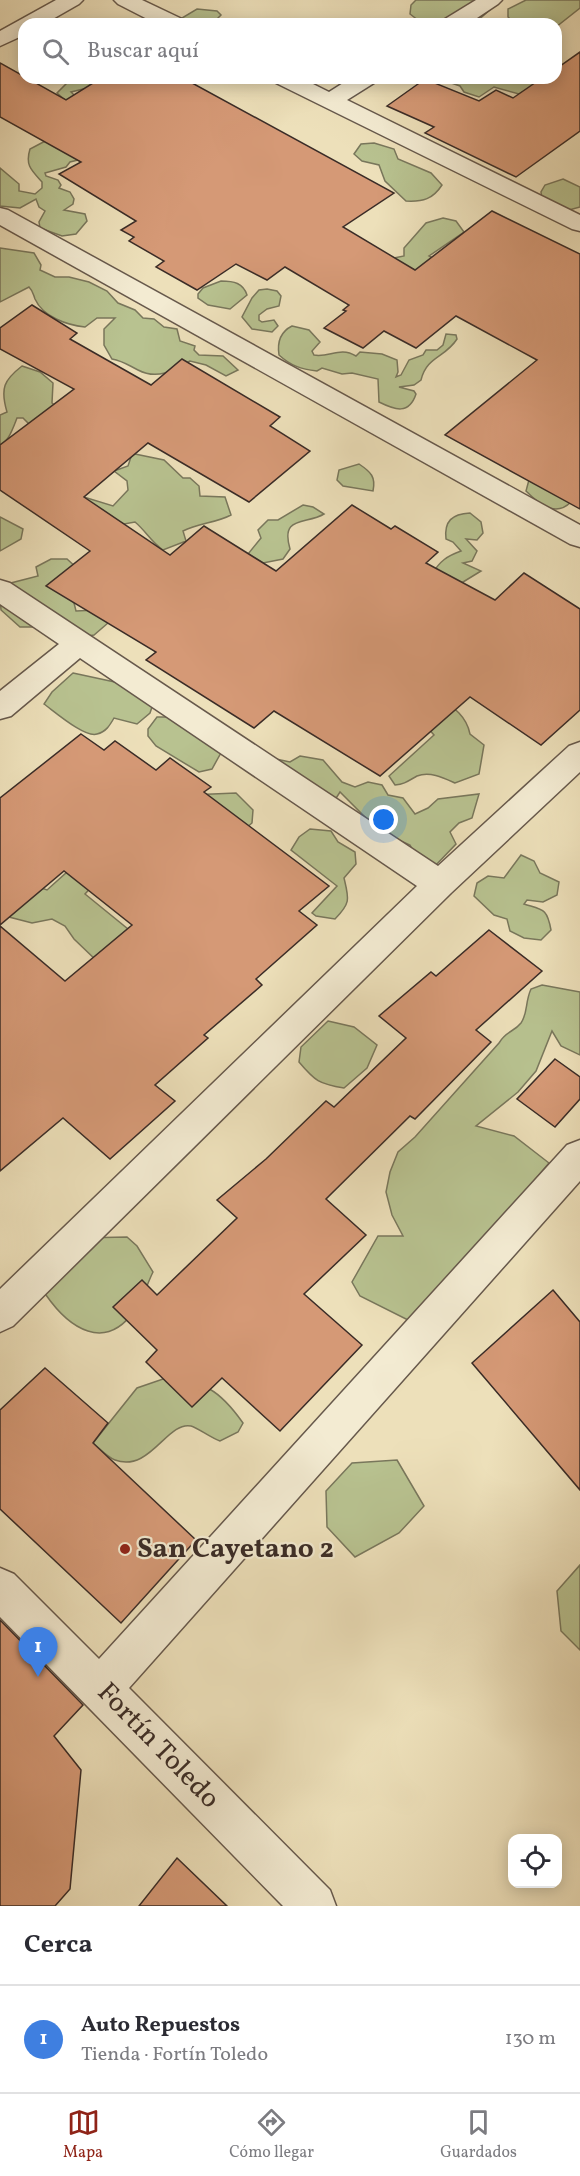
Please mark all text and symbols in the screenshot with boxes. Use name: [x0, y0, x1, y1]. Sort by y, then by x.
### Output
search box: [18, 18, 562, 84]
icon: search: [39, 35, 72, 68]
text: Buscar aquí: [87, 36, 199, 67]
your location: [369, 805, 398, 834]
place label: San Cayetano 2: [137, 1530, 334, 1569]
marker: San Cayetano 2: [118, 1542, 132, 1556]
pin: 1: [18, 1628, 57, 1677]
street label: Fortín Toledo: [88, 1674, 228, 1818]
map controls: [508, 1834, 562, 1888]
button: locate: [508, 1834, 562, 1888]
text: Cerca: [24, 1927, 93, 1963]
text: Auto Repuestos: [81, 2010, 240, 2041]
text: 1: [39, 2025, 48, 2053]
text: 130 m: [505, 2025, 556, 2053]
text: Tienda · Fortín Toledo: [81, 2041, 268, 2069]
tab: Mapa: [63, 2106, 103, 2164]
tab: Cómo llegar: [229, 2106, 314, 2164]
tab: Guardados: [440, 2106, 517, 2164]

